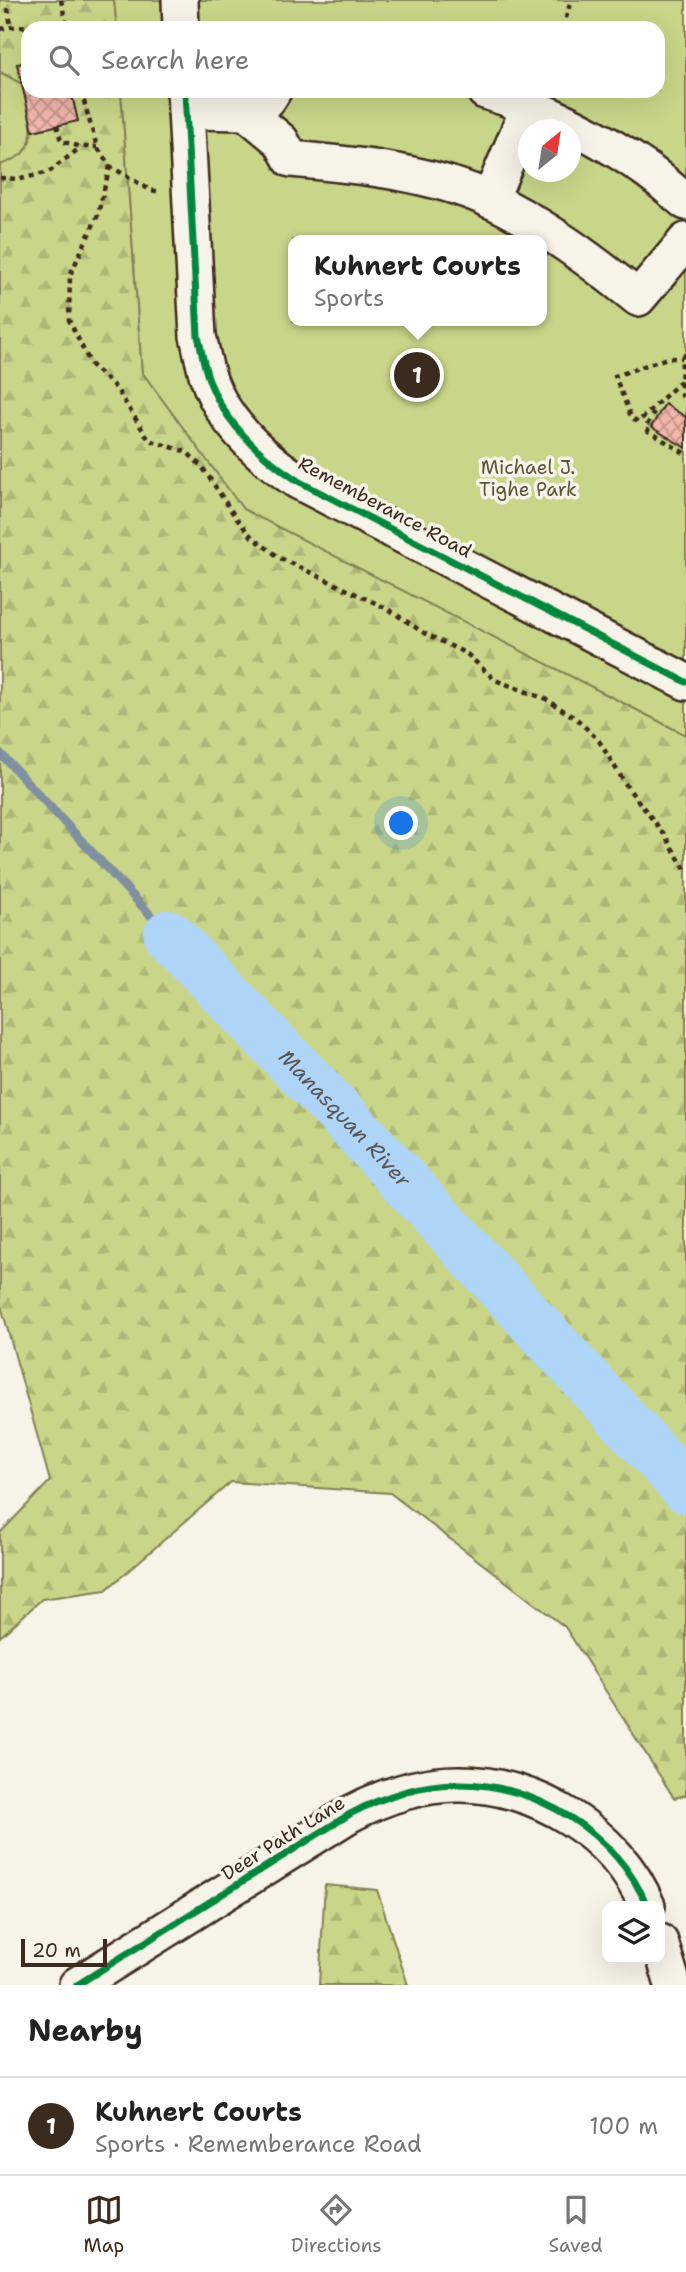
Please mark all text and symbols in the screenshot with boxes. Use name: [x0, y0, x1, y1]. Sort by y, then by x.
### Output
search box: [21, 21, 665, 98]
icon: search: [45, 41, 83, 79]
text: Search here: [101, 42, 250, 77]
north arrow: [518, 119, 581, 182]
popup: [288, 235, 547, 326]
text: Kuhnert Courts: [314, 248, 521, 283]
text: Sports: [314, 283, 385, 313]
pin: 1: [394, 349, 440, 401]
street label: Rememberance Road: [294, 451, 476, 563]
park label: Michael J. Tighe Park: [479, 455, 577, 502]
your location: [384, 806, 418, 840]
water label: Manasquan River: [272, 1043, 418, 1194]
street label: Deer Path Lane: [217, 1790, 349, 1886]
map controls: [602, 1901, 665, 1964]
button: layers: [602, 1901, 665, 1964]
scale bar: [21, 1936, 107, 1968]
text: 20 m: [32, 1938, 81, 1963]
text: Nearby: [28, 2010, 143, 2051]
text: Kuhnert Courts: [95, 2094, 302, 2129]
text: 1: [46, 2111, 56, 2141]
text: 100 m: [589, 2111, 658, 2141]
text: Sports · Rememberance Road: [95, 2129, 421, 2159]
tab: Map: [83, 2191, 124, 2258]
tab: Directions: [291, 2191, 382, 2258]
tab: Saved: [549, 2191, 603, 2258]

